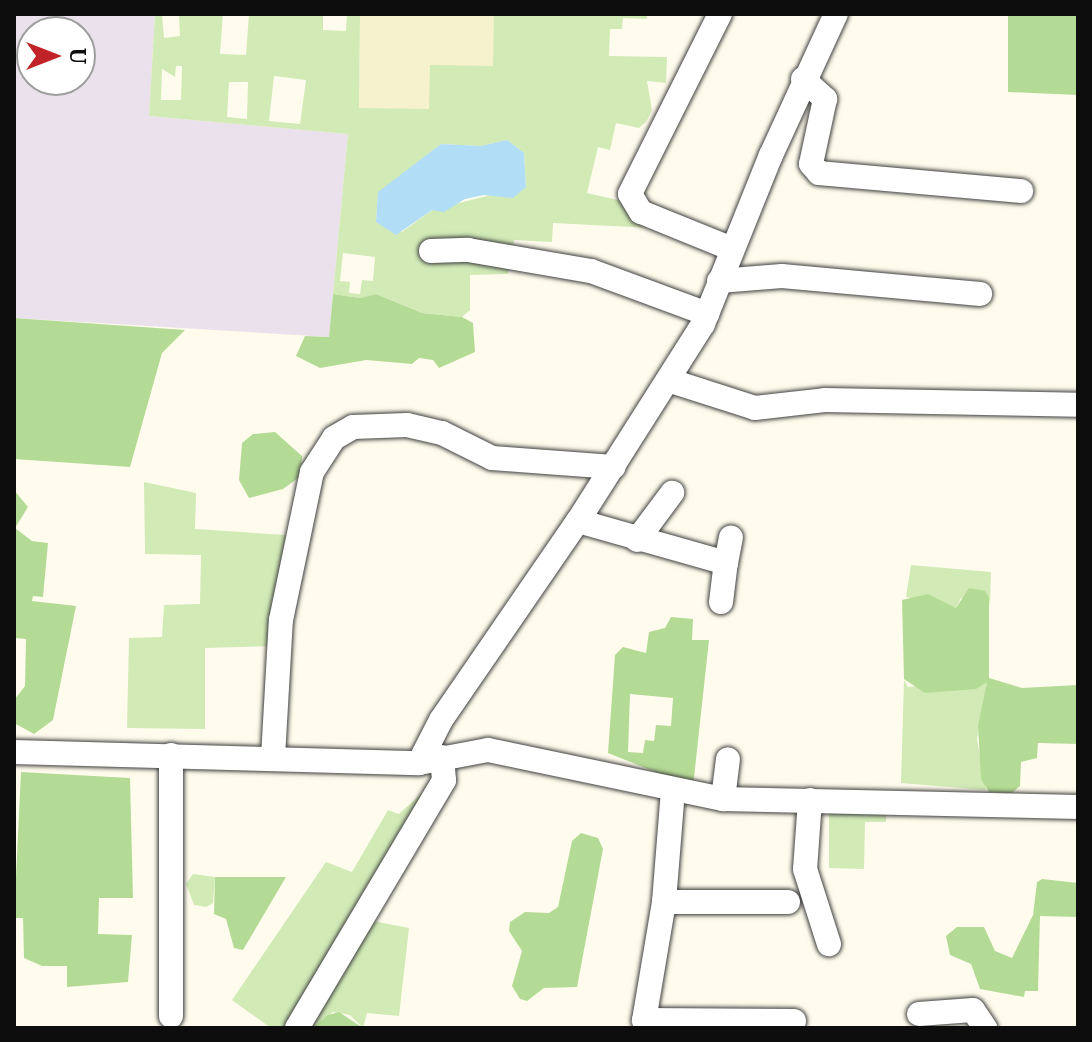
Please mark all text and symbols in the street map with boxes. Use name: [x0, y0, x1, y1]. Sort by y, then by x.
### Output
north arrow: [16, 16, 96, 96]
text: U: [64, 48, 93, 64]

